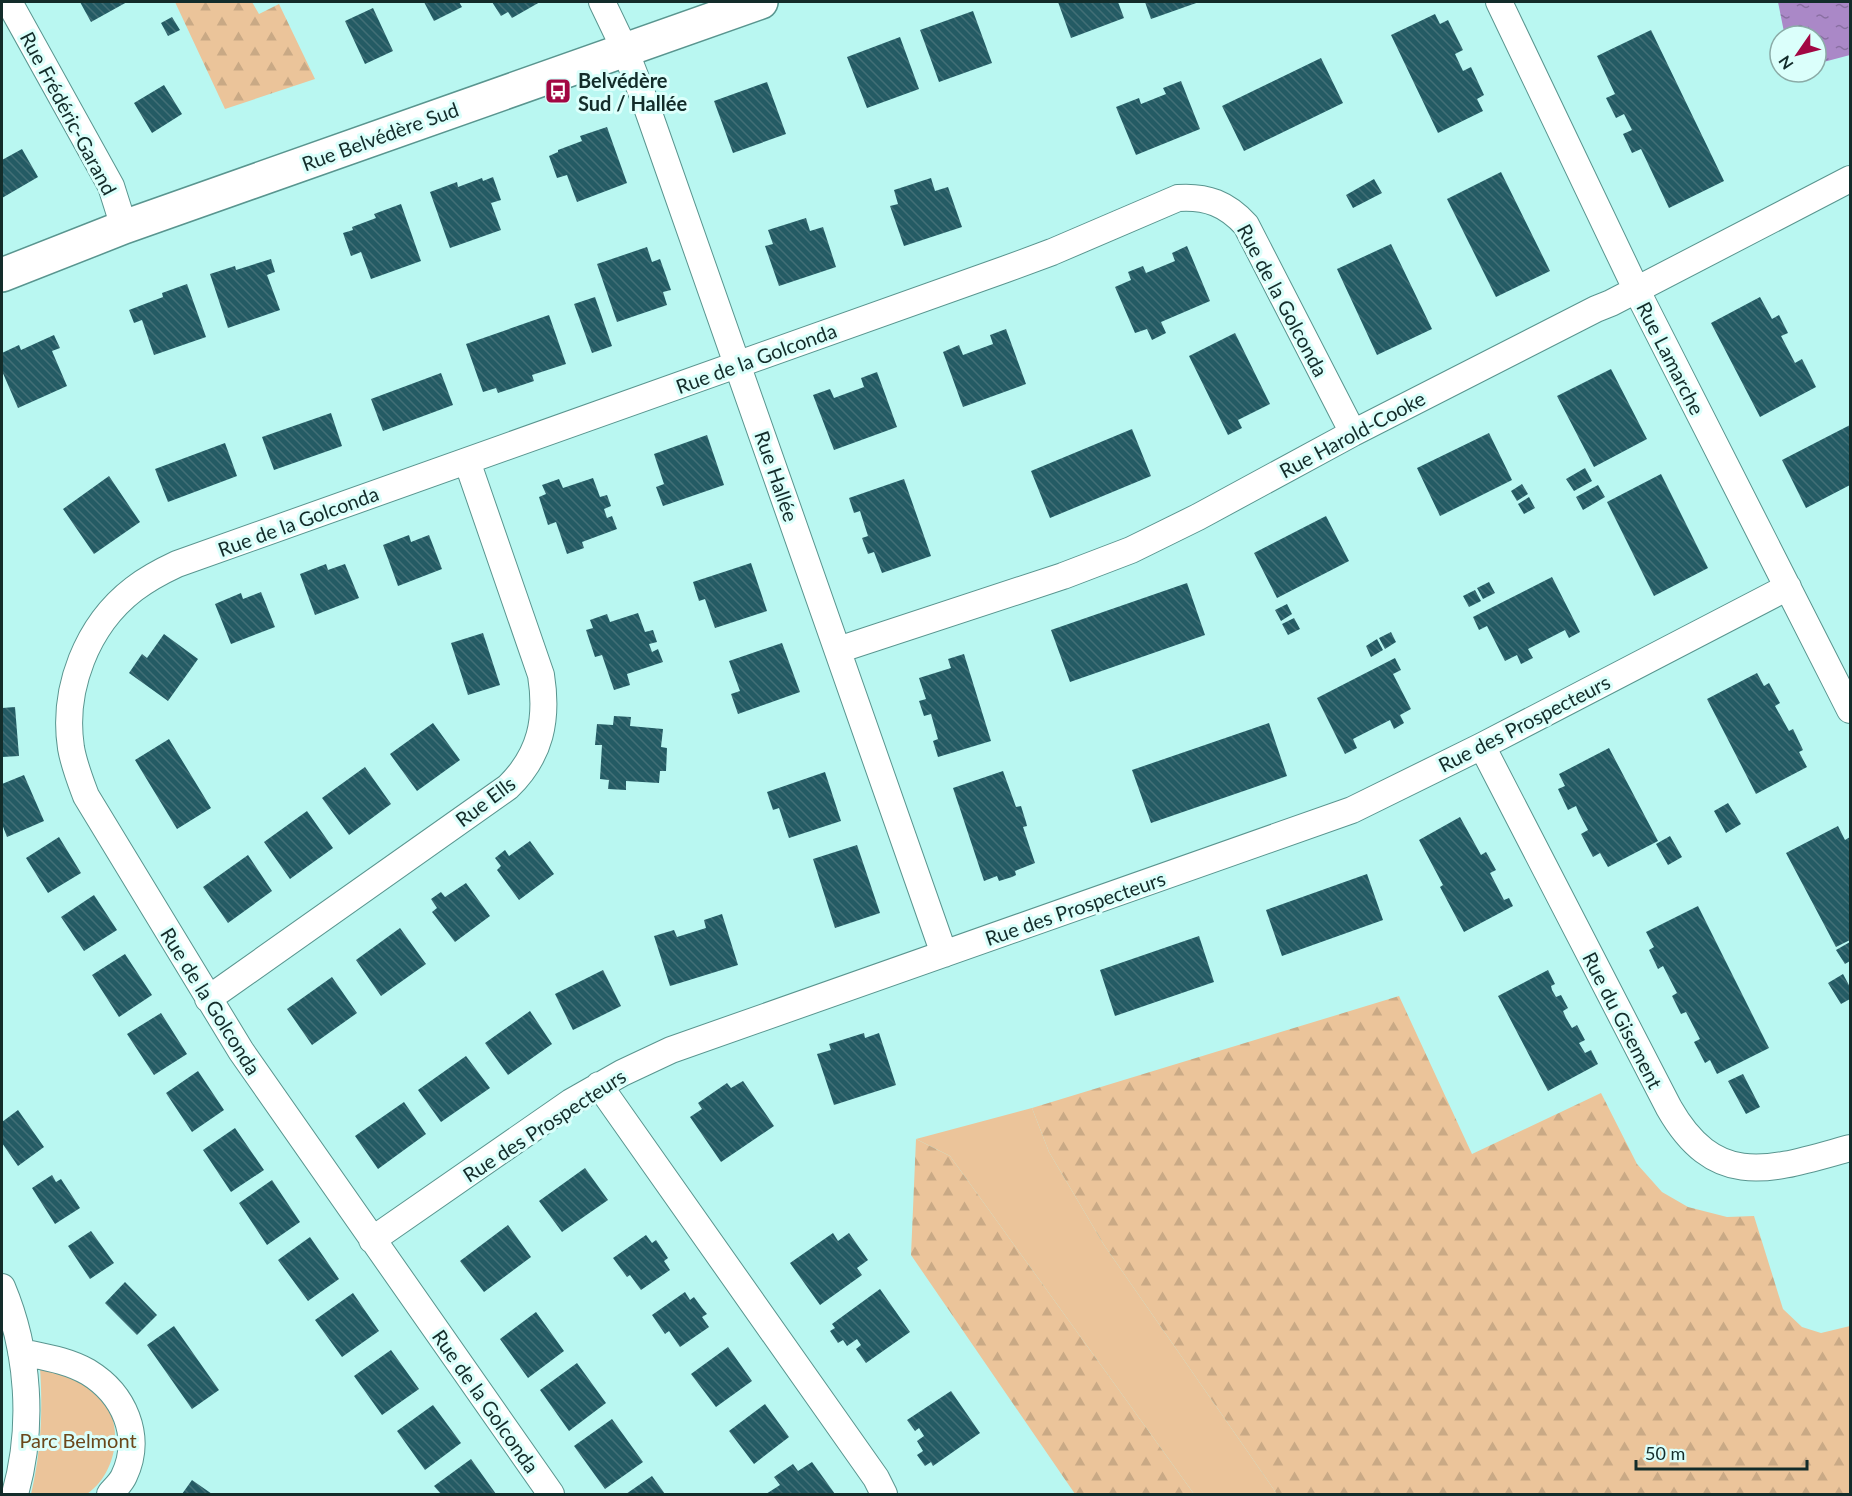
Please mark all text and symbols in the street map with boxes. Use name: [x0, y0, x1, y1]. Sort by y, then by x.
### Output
north arrow: [1768, 24, 1828, 84]
street label: Rue Frédéric-Garand: [16, 27, 122, 199]
text: N: [1774, 52, 1797, 73]
place label: Belvédère Sud / Hallée: [578, 68, 687, 115]
bus stop icon: Belvédère Sud / Hallée: [543, 76, 573, 106]
street label: Rue Belvédère Sud: [298, 97, 462, 175]
street label: Rue de la Golconda: [1233, 220, 1333, 380]
street label: Rue Lamarche: [1632, 297, 1710, 419]
street label: Rue de la Golconda: [672, 318, 840, 398]
street label: Rue Harold-Cooke: [1275, 386, 1429, 482]
street label: Rue Hallée: [750, 427, 804, 525]
street label: Rue de la Golconda: [214, 481, 382, 561]
street label: Rue des Prospecteurs: [1434, 669, 1614, 777]
street label: Rue Ells: [450, 771, 520, 831]
street label: Rue des Prospecteurs: [982, 866, 1168, 950]
street label: Rue de la Golconda: [156, 923, 266, 1079]
street label: Rue du Gisement: [1578, 948, 1668, 1092]
street label: Rue des Prospecteurs: [458, 1063, 630, 1187]
street label: Rue de la Golconda: [428, 1325, 544, 1477]
park label: Parc Belmont: [19, 1428, 137, 1452]
scale bar: [1636, 1433, 1807, 1471]
text: 50 m: [1645, 1442, 1685, 1464]

